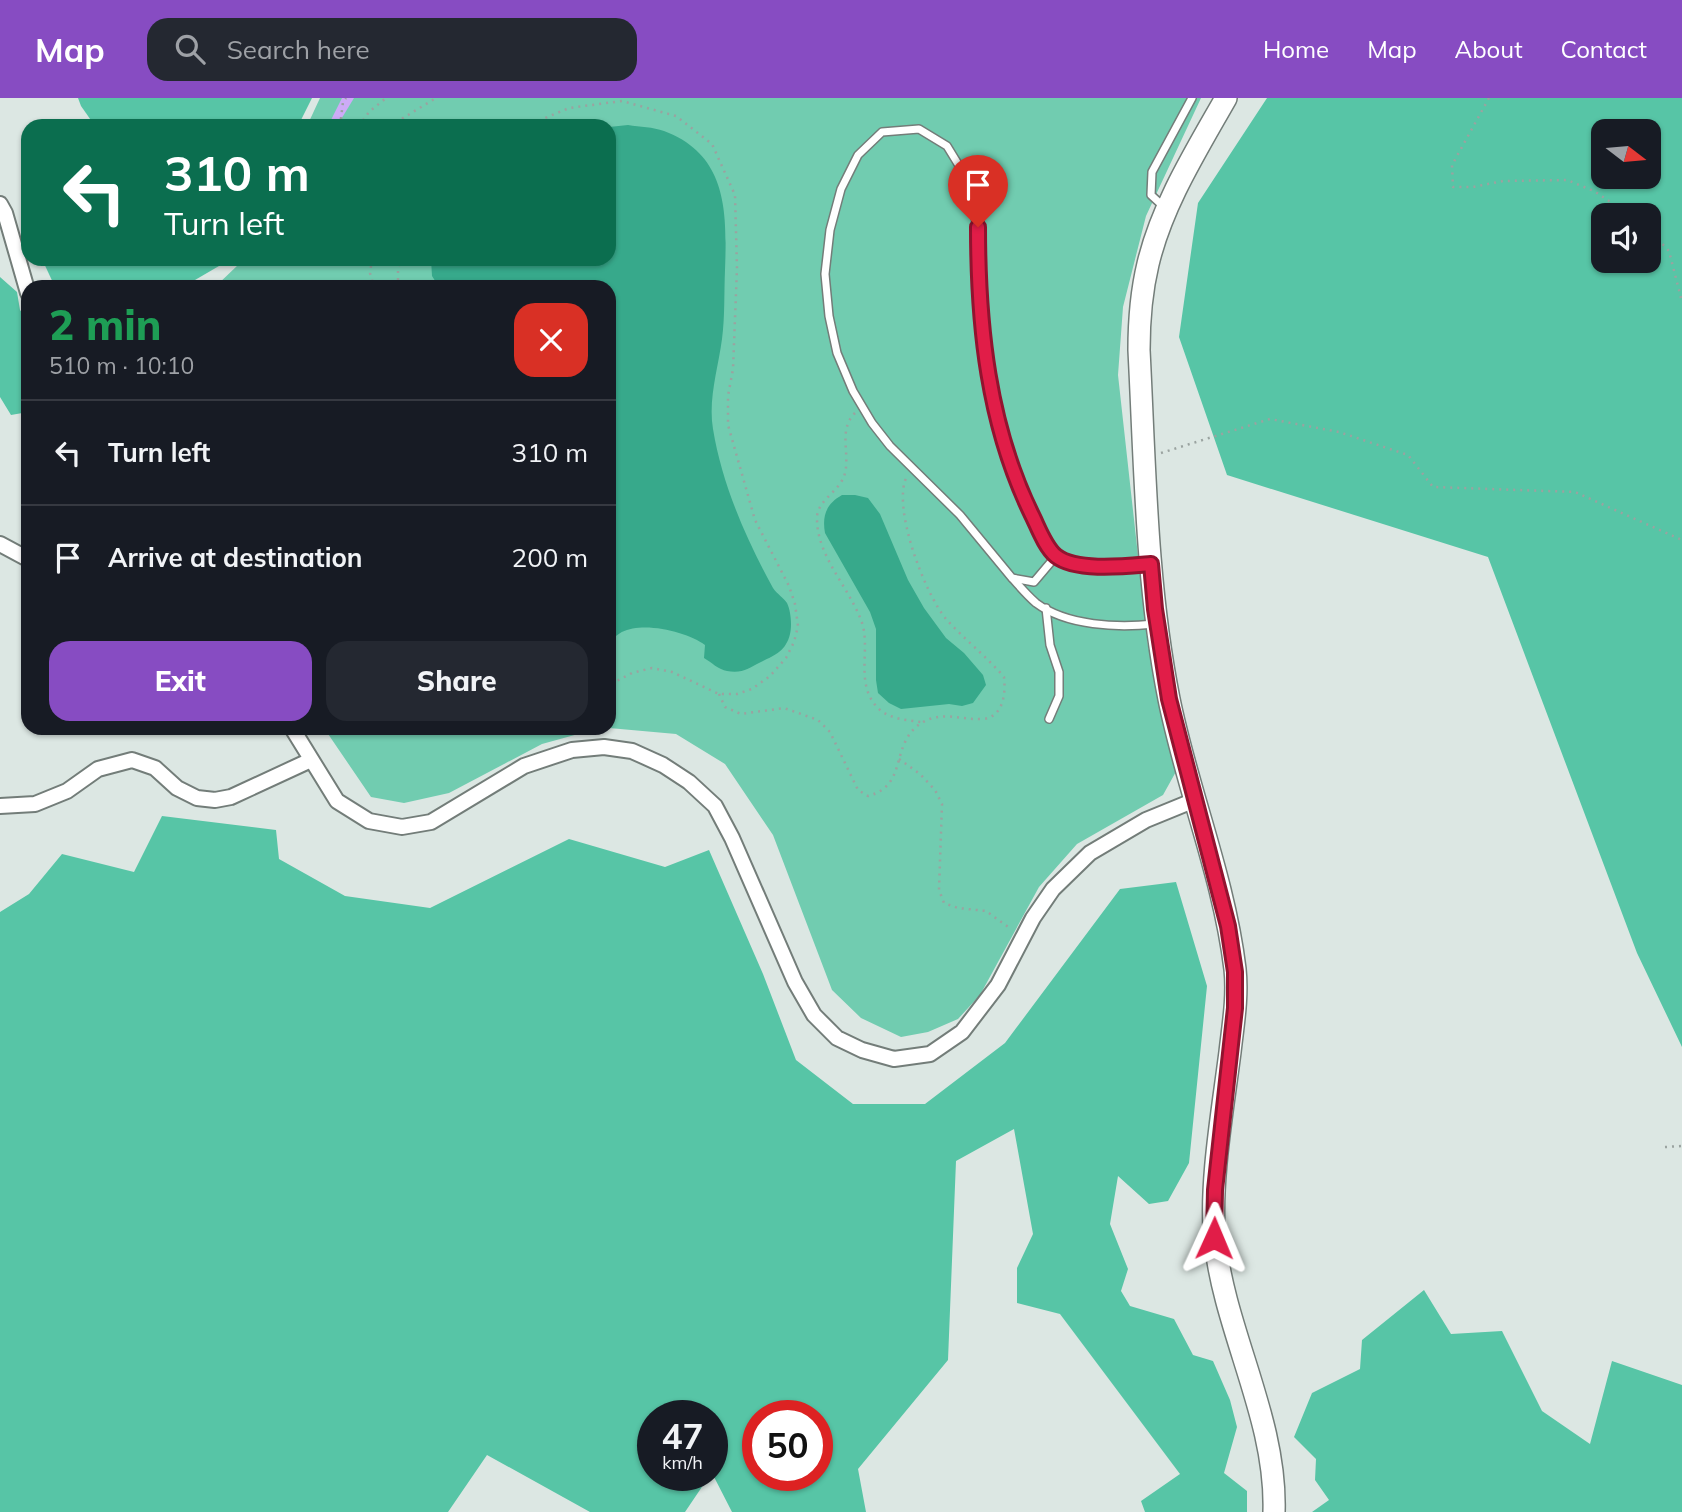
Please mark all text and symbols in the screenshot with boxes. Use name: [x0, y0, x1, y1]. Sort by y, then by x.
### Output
search box: [147, 18, 637, 81]
text: Map: [35, 29, 105, 70]
icon: search: [171, 30, 209, 68]
text: Search here: [227, 33, 370, 66]
text: Home: [1263, 34, 1329, 64]
text: Map: [1367, 34, 1417, 64]
text: About: [1455, 34, 1523, 64]
text: Contact: [1561, 34, 1647, 64]
north arrow: [1591, 119, 1661, 189]
map controls: [1591, 119, 1661, 273]
text: 310 m: [164, 142, 310, 203]
icon: left: [49, 147, 140, 238]
pin: [948, 155, 1008, 227]
icon: arrive: [959, 166, 997, 204]
text: Turn left: [164, 203, 284, 243]
button: sound: [1591, 203, 1661, 273]
text: 2 min: [49, 298, 162, 351]
button: close: [514, 303, 588, 377]
text: 510 m · 10:10: [49, 351, 194, 380]
icon: left: [49, 434, 87, 472]
text: Turn left: [108, 436, 210, 469]
text: 310 m: [512, 436, 588, 469]
icon: arrive: [49, 539, 87, 577]
text: Arrive at destination: [108, 541, 363, 574]
text: 200 m: [512, 541, 588, 574]
button: Exit: [49, 641, 312, 721]
button: Share: [326, 641, 588, 721]
position arrow: [1177, 1201, 1251, 1275]
speed limit sign: 50: [742, 1400, 833, 1491]
text: 47: [661, 1414, 704, 1458]
text: km/h: [662, 1451, 703, 1474]

